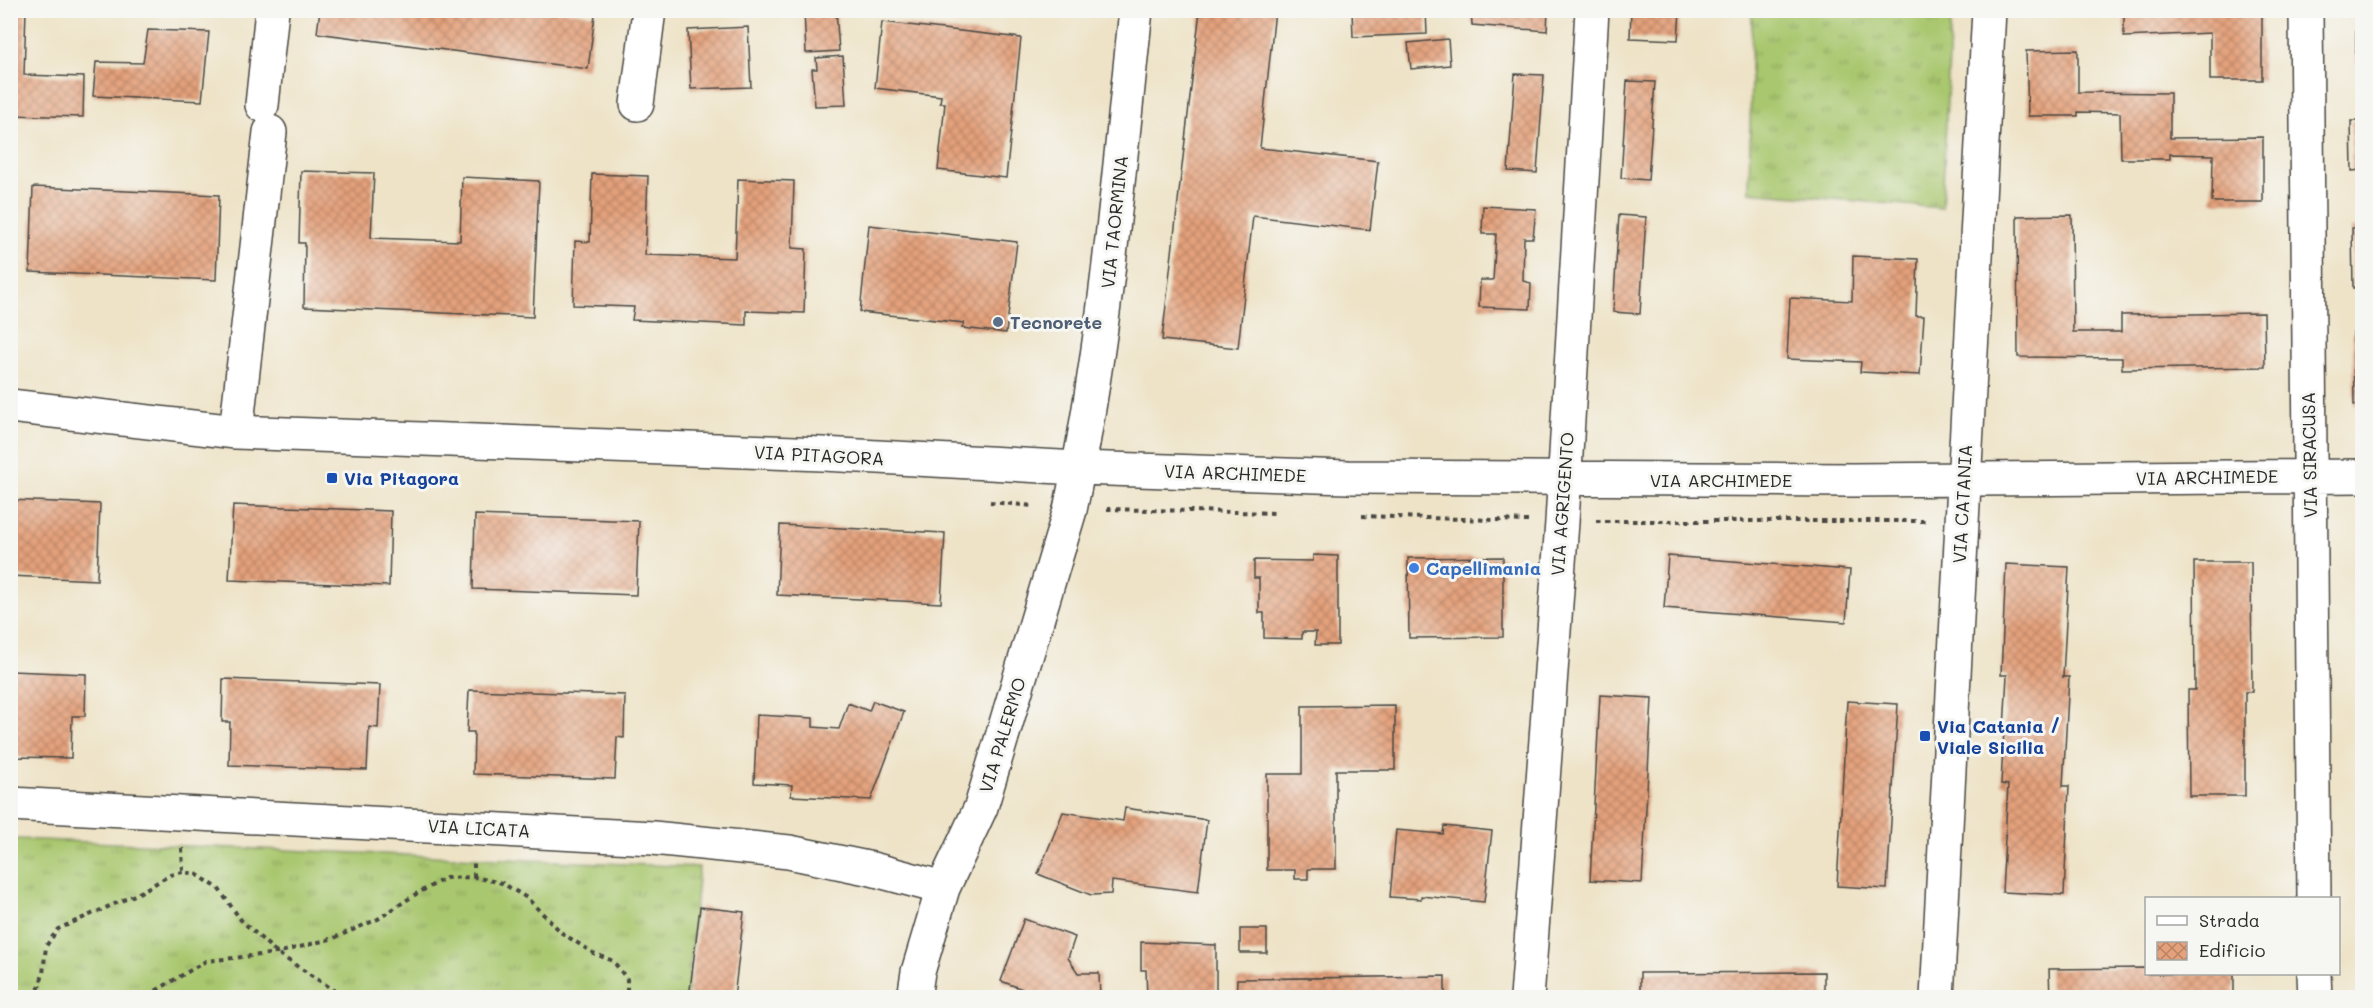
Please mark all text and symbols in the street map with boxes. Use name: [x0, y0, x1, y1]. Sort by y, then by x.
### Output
street label: VIA TAORMINA: [1095, 154, 1133, 290]
place label: Tecnorete: [1010, 310, 1102, 334]
marker: Tecnorete: [991, 315, 1005, 329]
street label: VIA SIRACUSA: [2296, 392, 2322, 518]
street label: VIA AGRIGENTO: [1545, 431, 1579, 577]
street label: VIA PITAGORA: [753, 440, 885, 470]
street label: VIA CATANIA: [1947, 444, 1977, 564]
street label: VIA ARCHIMEDE: [1163, 459, 1307, 487]
street label: VIA ARCHIMEDE: [2136, 464, 2278, 490]
place label: Via Pitagora: [344, 466, 459, 490]
street label: VIA ARCHIMEDE: [1650, 468, 1792, 492]
marker: Via Pitagora: [325, 471, 339, 485]
place label: Capellimania: [1426, 556, 1541, 580]
marker: Capellimania: [1407, 561, 1421, 575]
street label: VIA PALERMO: [973, 674, 1031, 796]
place label: Via Catania / Viale Sicilia: [1937, 714, 2060, 759]
marker: Via Catania / Viale Sicilia: [1918, 729, 1932, 743]
street label: VIA LICATA: [427, 813, 531, 843]
legend: [2145, 897, 2340, 975]
text: Strada: [2199, 908, 2260, 932]
text: Edificio: [2199, 938, 2266, 962]

